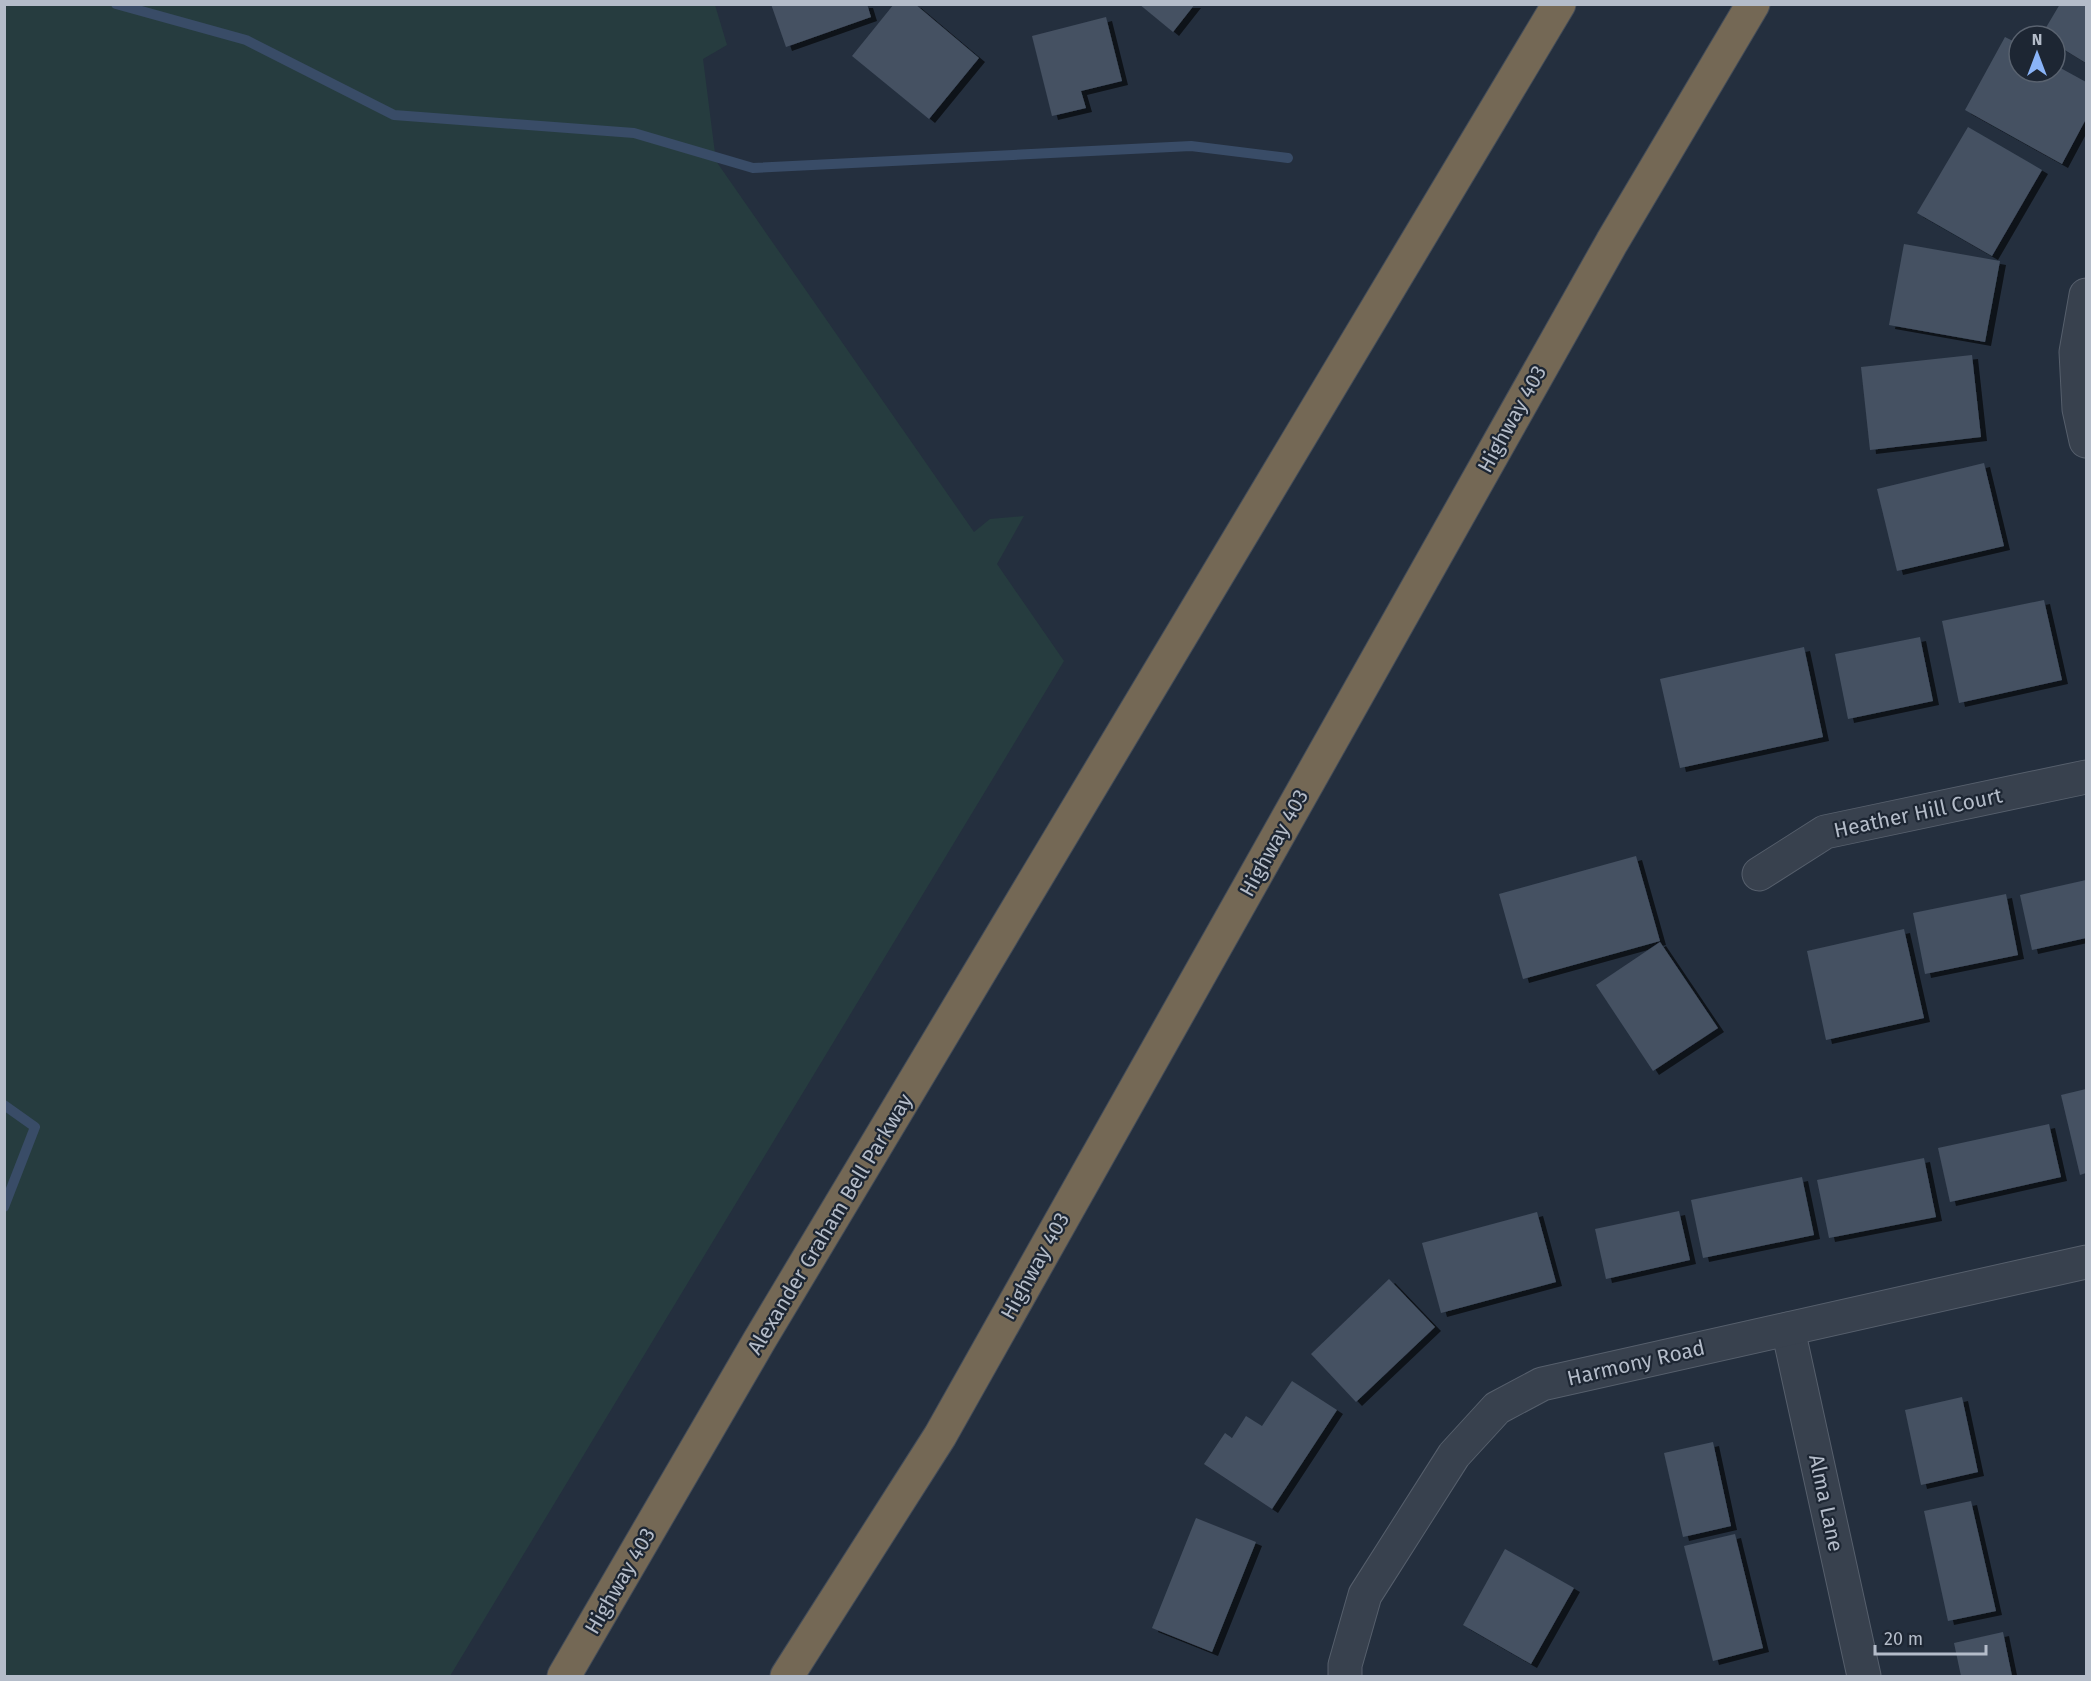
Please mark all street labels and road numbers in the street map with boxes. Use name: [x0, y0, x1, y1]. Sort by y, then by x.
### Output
street label: Highway 403: [1472, 361, 1552, 477]
street label: Heather Hill Court: [1831, 782, 2005, 844]
street label: Highway 403: [1234, 785, 1314, 901]
street label: Alexander Graham Bell Parkway: [742, 1088, 919, 1359]
street label: Highway 403: [995, 1208, 1075, 1324]
street label: Harmony Road: [1565, 1335, 1707, 1391]
street label: Alma Lane: [1803, 1452, 1849, 1554]
street label: Highway 403: [579, 1523, 661, 1639]

